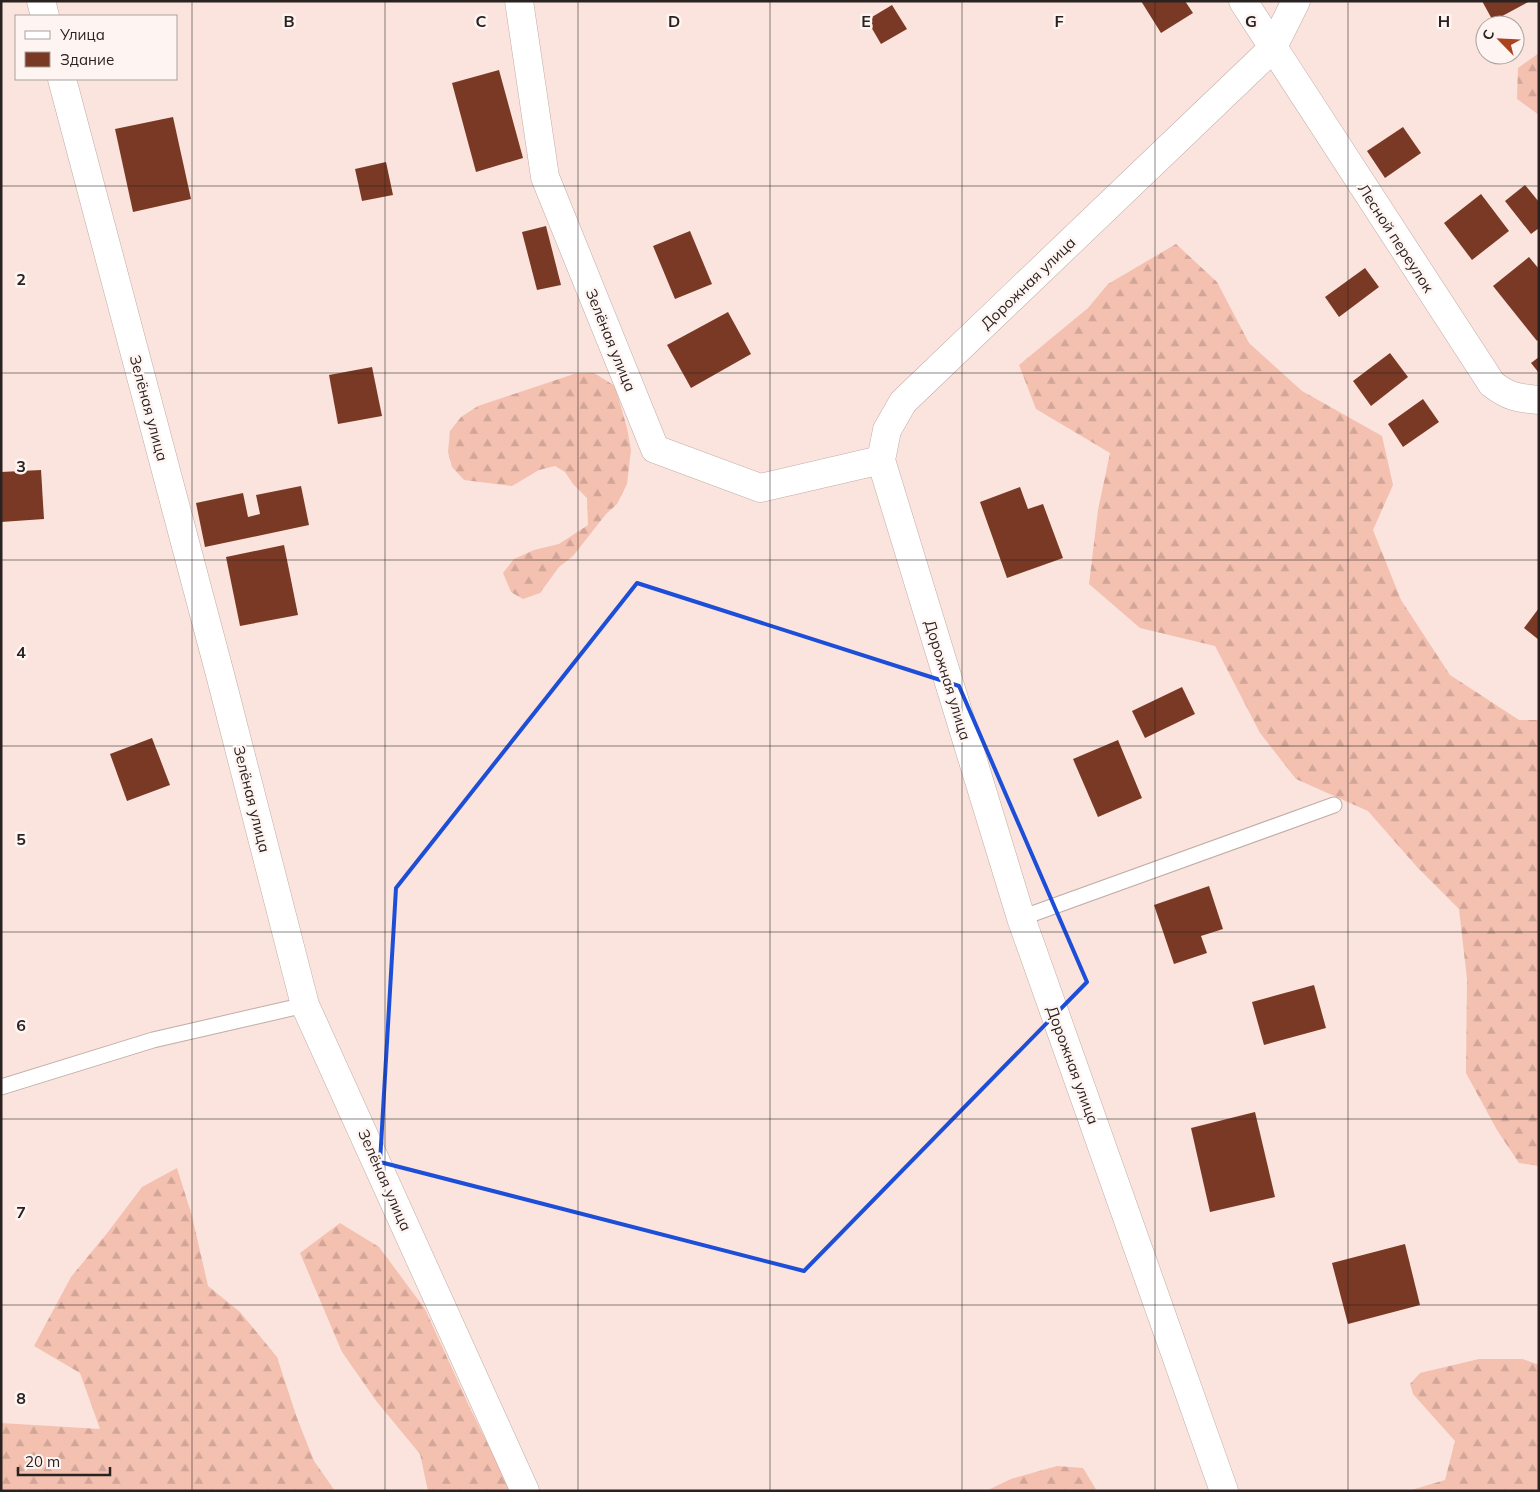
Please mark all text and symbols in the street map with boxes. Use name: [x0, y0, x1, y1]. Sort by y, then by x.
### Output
text: B: [283, 11, 295, 31]
text: C: [476, 11, 487, 31]
text: D: [668, 11, 680, 31]
text: E: [861, 11, 871, 31]
text: F: [1054, 11, 1064, 31]
text: G: [1245, 11, 1257, 31]
text: H: [1438, 11, 1450, 31]
legend: [15, 15, 178, 80]
north arrow: [1475, 15, 1525, 65]
text: Улица: [59, 25, 105, 44]
text: С: [1478, 27, 1498, 43]
text: Здание: [60, 50, 114, 69]
street label: Лесной переулок: [1354, 180, 1439, 297]
street label: Дорожная улица: [977, 233, 1079, 333]
text: 2: [16, 269, 26, 289]
street label: Зелёная улица: [582, 286, 640, 394]
street label: Зелёная улица: [126, 353, 172, 463]
text: 3: [16, 456, 26, 476]
street label: Дорожная улица: [921, 618, 975, 742]
text: 4: [16, 642, 26, 662]
street label: Зелёная улица: [230, 744, 274, 854]
text: 5: [16, 829, 26, 849]
street label: Дорожная улица: [1043, 1003, 1103, 1127]
text: 6: [16, 1015, 26, 1035]
street label: Зелёная улица: [354, 1126, 416, 1234]
text: 7: [16, 1202, 26, 1222]
text: 8: [16, 1388, 26, 1408]
scale bar: [18, 1444, 110, 1476]
text: 20 m: [25, 1452, 60, 1471]

